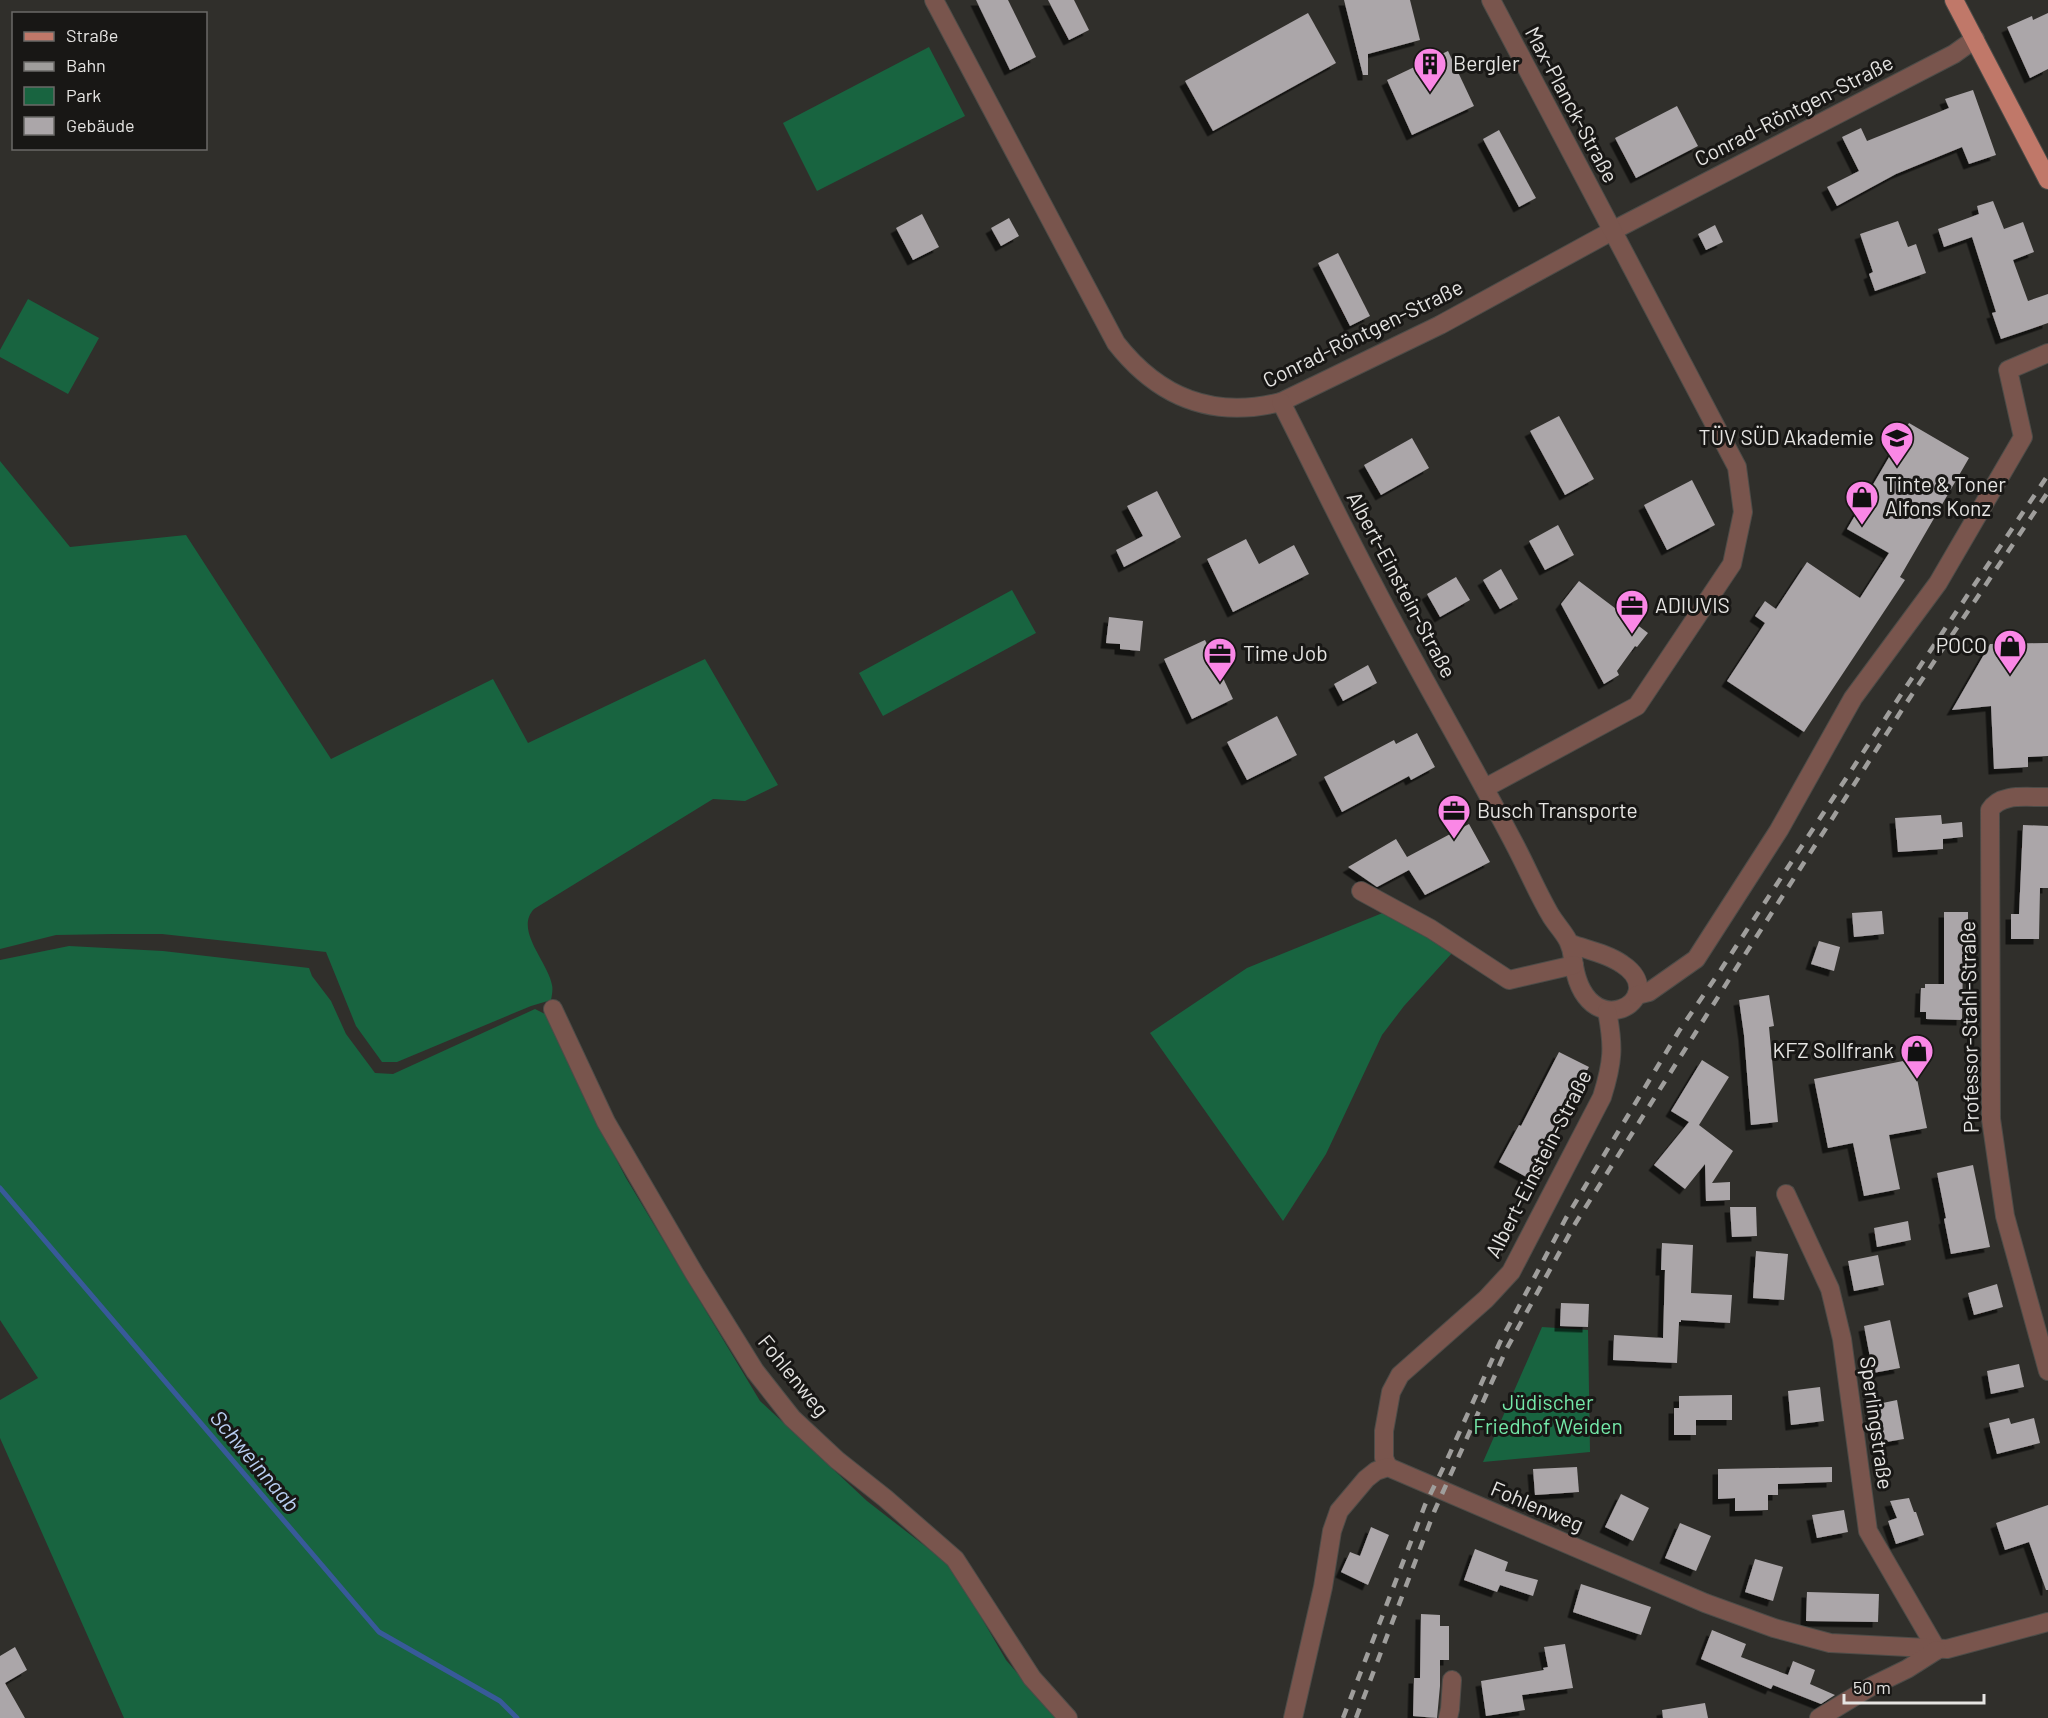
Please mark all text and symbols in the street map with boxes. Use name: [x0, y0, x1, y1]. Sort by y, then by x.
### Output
legend: [12, 12, 207, 150]
street label: Max-Planck-Straße: [1521, 22, 1624, 187]
text: Straße: [66, 24, 118, 46]
building icon: Bergler: [1412, 46, 1448, 93]
street label: Conrad-Röntgen-Straße: [1690, 49, 1897, 171]
place label: Bergler: [1453, 50, 1520, 75]
text: Bahn: [66, 54, 106, 76]
text: Park: [66, 84, 101, 106]
text: Gebäude: [66, 114, 135, 136]
street label: Conrad-Röntgen-Straße: [1258, 273, 1466, 392]
school or university icon: TÜV SÜD Akademie: [1879, 420, 1915, 467]
place label: TÜV SÜD Akademie: [1698, 424, 1874, 449]
place label: Tinte & Toner Alfons Konz: [1885, 471, 2006, 520]
shop icon: Tinte & Toner Alfons Konz: [1844, 479, 1880, 526]
street label: Albert-Einstein-Straße: [1343, 487, 1462, 682]
office icon: ADIUVIS: [1614, 588, 1650, 635]
place label: ADIUVIS: [1655, 592, 1730, 617]
shop icon: POCO: [1992, 628, 2028, 675]
place label: POCO: [1936, 632, 1987, 657]
office icon: Time Job: [1202, 636, 1238, 683]
place label: Time Job: [1243, 640, 1328, 665]
office icon: Busch Transporte: [1436, 793, 1472, 840]
place label: Busch Transporte: [1477, 797, 1638, 822]
street label: Professor-Stahl-Straße: [1954, 921, 1983, 1133]
shop icon: KFZ Sollfrank: [1899, 1033, 1935, 1080]
place label: KFZ Sollfrank: [1773, 1037, 1894, 1062]
street label: Albert-Einstein-Straße: [1479, 1065, 1596, 1261]
street label: Fohlenweg: [754, 1329, 835, 1421]
street label: Sperlingstraße: [1856, 1355, 1899, 1491]
park label: Jüdischer Friedhof Weiden: [1473, 1389, 1623, 1438]
water label: Schweinnaab: [206, 1404, 306, 1516]
street label: Fohlenweg: [1487, 1475, 1588, 1536]
scale bar: [1844, 1667, 1984, 1705]
text: 50 m: [1853, 1676, 1891, 1698]

